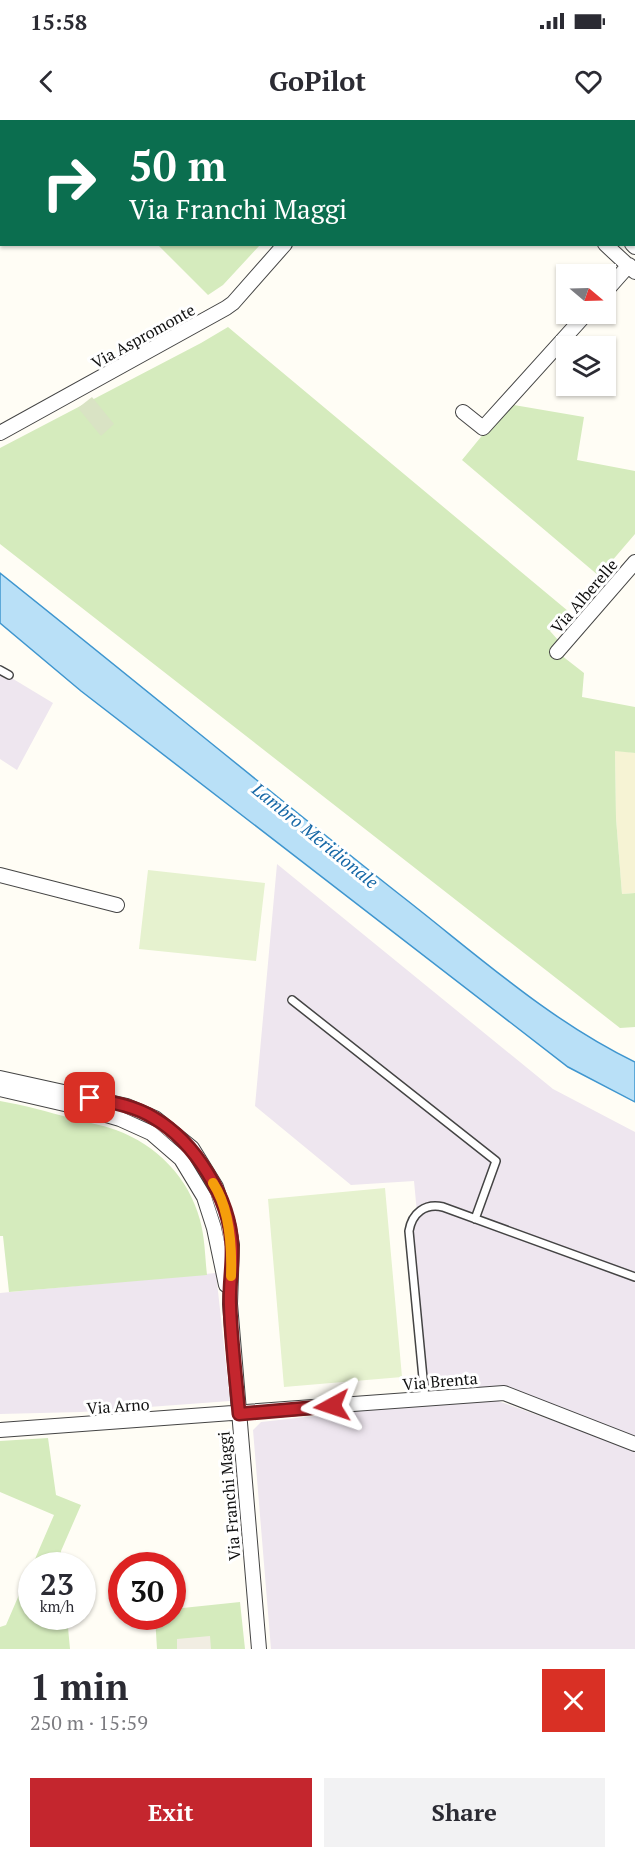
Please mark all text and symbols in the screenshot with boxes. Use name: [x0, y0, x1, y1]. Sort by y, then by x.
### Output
text: 15:58: [30, 7, 87, 36]
text: GoPilot: [269, 63, 366, 99]
icon: back: [30, 65, 63, 98]
icon: heart: [572, 65, 605, 98]
text: 50 m: [129, 137, 227, 193]
icon: right: [30, 144, 108, 222]
text: Via Franchi Maggi: [129, 191, 347, 227]
north arrow: [556, 264, 616, 324]
map controls: [556, 264, 616, 396]
street label: Via Aspromonte: [87, 298, 199, 374]
button: layers: [556, 336, 616, 396]
street label: Via Alberelle: [546, 554, 622, 638]
water label: Lambro Meridionale: [247, 776, 384, 894]
pin: [64, 1072, 115, 1123]
icon: arrive: [73, 1081, 106, 1114]
street label: Via Brenta: [402, 1367, 478, 1395]
position arrow: [300, 1374, 364, 1438]
street label: Via Arno: [86, 1393, 150, 1419]
street label: Via Franchi Maggi: [212, 1430, 246, 1561]
speed limit sign: 30: [108, 1552, 186, 1630]
text: 23: [40, 1564, 74, 1604]
text: km/h: [40, 1596, 74, 1616]
text: 1 min: [30, 1663, 128, 1710]
button: close: [542, 1669, 605, 1732]
text: 250 m · 15:59: [30, 1709, 148, 1736]
button: Exit: [30, 1778, 312, 1847]
button: Share: [324, 1778, 605, 1847]

